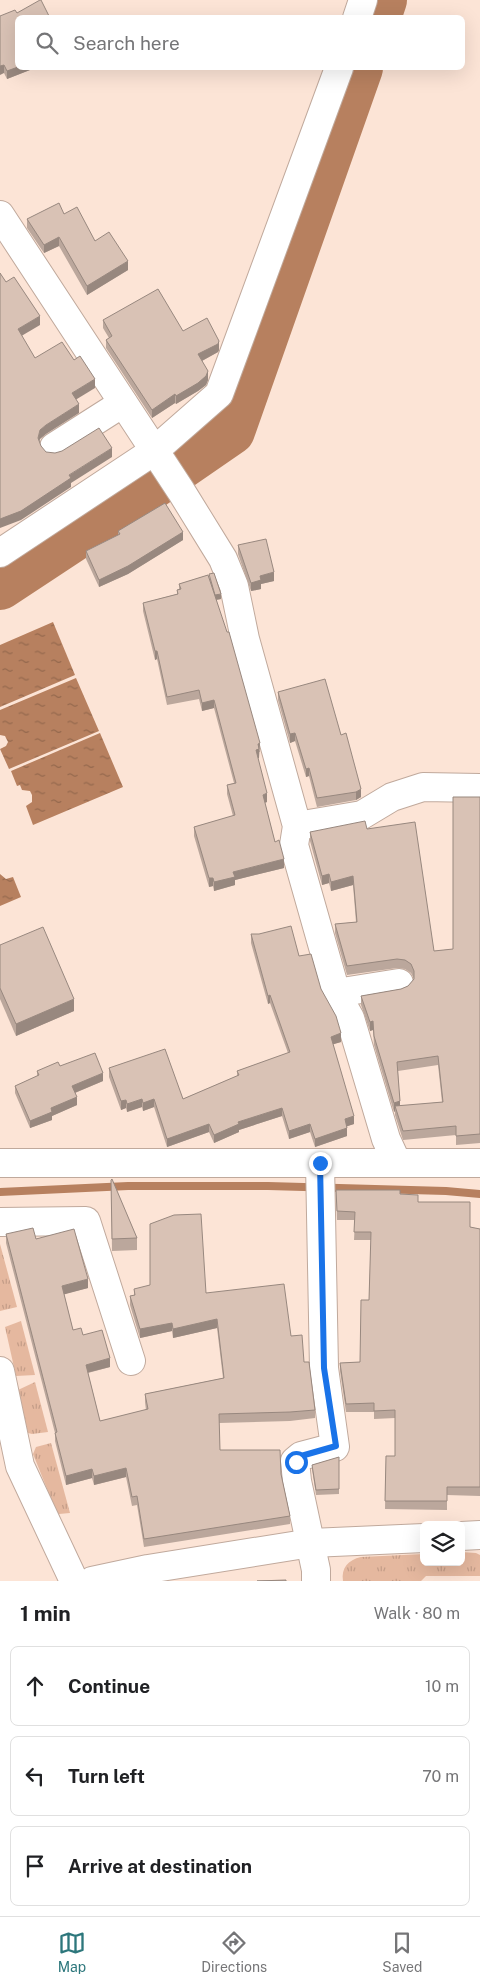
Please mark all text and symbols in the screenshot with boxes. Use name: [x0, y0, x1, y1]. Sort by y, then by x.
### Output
search box: [15, 15, 465, 70]
icon: search: [33, 29, 61, 57]
text: Search here: [73, 32, 180, 54]
route end: [309, 1152, 332, 1175]
route start: [285, 1451, 308, 1474]
map controls: [420, 1521, 465, 1566]
button: layers: [420, 1521, 465, 1566]
text: 1 min: [20, 1601, 71, 1626]
text: Walk · 80 m: [374, 1604, 460, 1623]
icon: ahead: [21, 1672, 49, 1700]
text: Continue: [68, 1675, 150, 1697]
text: 10 m: [425, 1677, 459, 1696]
icon: left: [21, 1762, 49, 1790]
text: Turn left: [68, 1765, 145, 1787]
text: 70 m: [422, 1767, 459, 1786]
icon: arrive: [21, 1852, 49, 1880]
text: Arrive at destination: [68, 1855, 252, 1877]
tab: Map: [58, 1929, 86, 1975]
tab: Directions: [201, 1929, 267, 1975]
tab: Saved: [382, 1929, 422, 1975]

